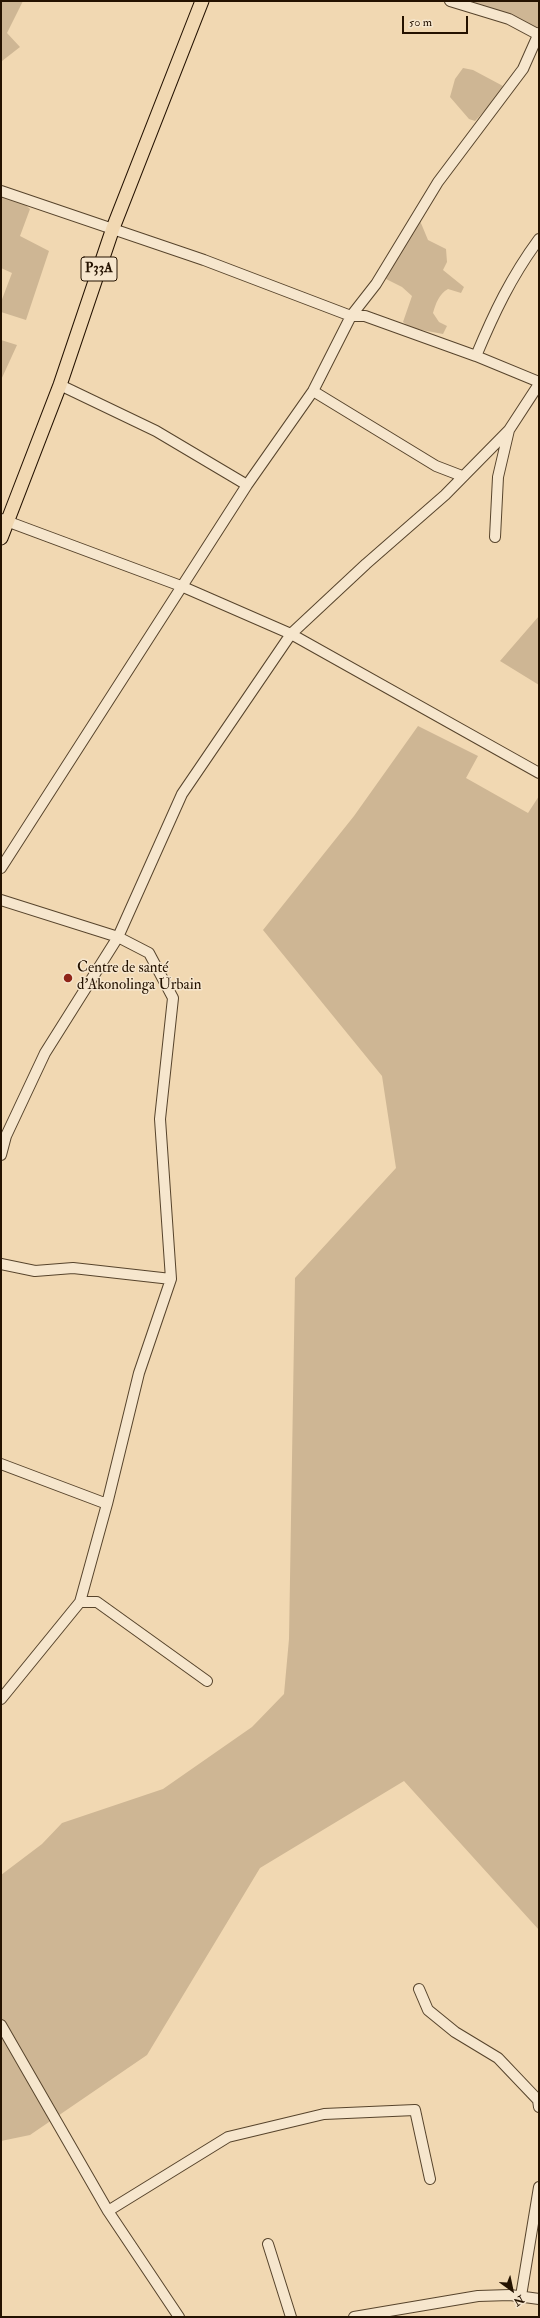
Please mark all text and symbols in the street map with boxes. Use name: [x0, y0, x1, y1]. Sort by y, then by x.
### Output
scale bar: [404, 8, 470, 34]
text: 50 m: [409, 15, 432, 30]
road number: P33A: [81, 257, 117, 281]
place label: Centre de santé d'Akonolinga Urbain: [77, 960, 201, 995]
marker: Centre de santé d'Akonolinga Urbain: [62, 972, 74, 984]
north arrow: [492, 2270, 532, 2310]
text: N: [511, 2292, 526, 2309]

